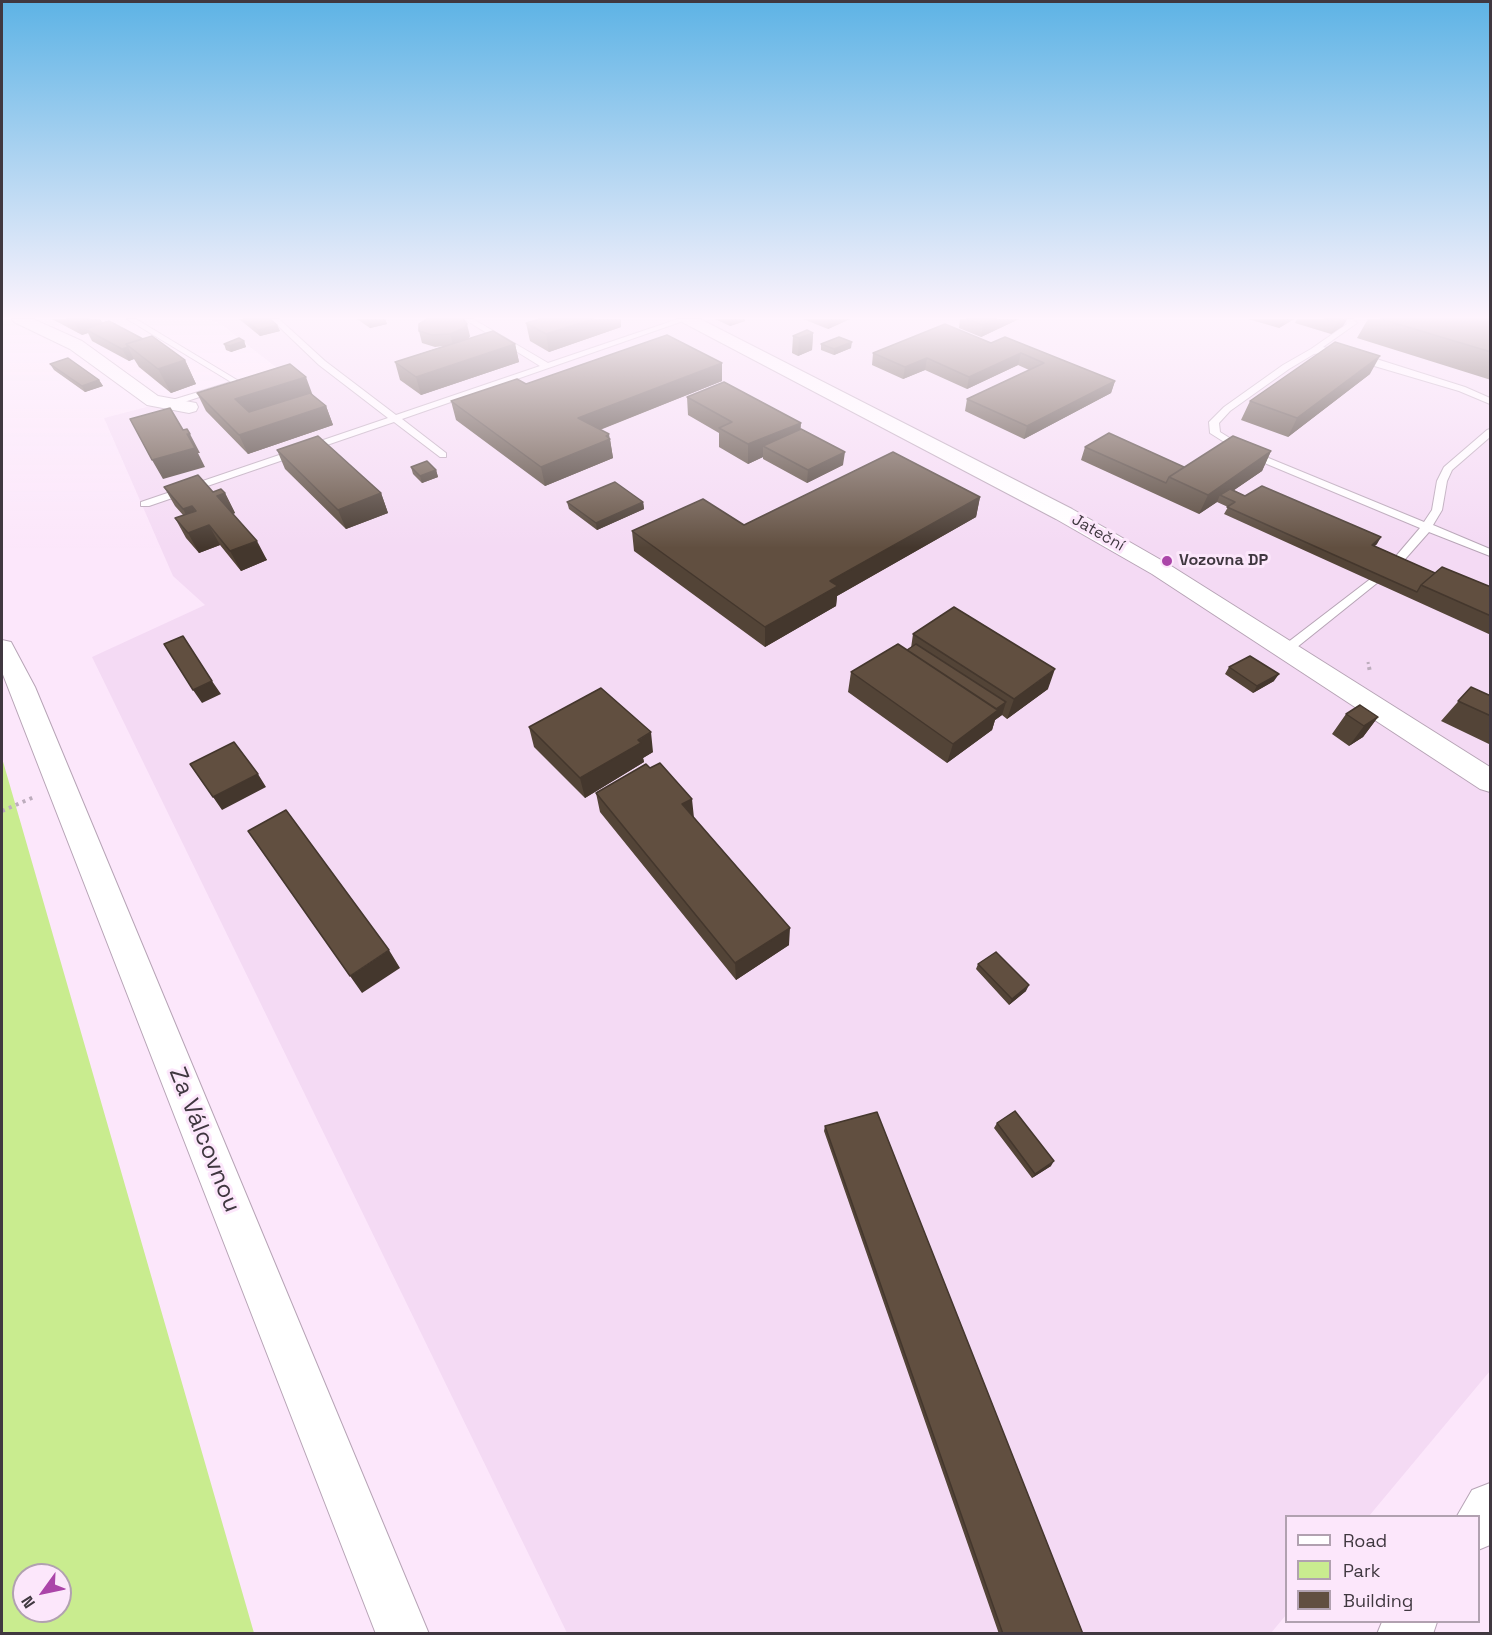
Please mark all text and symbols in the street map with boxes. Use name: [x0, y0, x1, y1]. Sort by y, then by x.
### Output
street label: Jateční: [1068, 510, 1128, 556]
place label: Vozovna DP: [1179, 551, 1268, 571]
marker: Vozovna DP: [1160, 554, 1174, 568]
street label: Za Válcovnou: [162, 1064, 246, 1216]
legend: [1285, 1515, 1480, 1623]
text: Road: [1343, 1529, 1387, 1552]
text: Park: [1343, 1559, 1380, 1582]
north arrow: [12, 1563, 72, 1623]
text: Building: [1343, 1589, 1413, 1612]
text: N: [16, 1592, 40, 1612]

